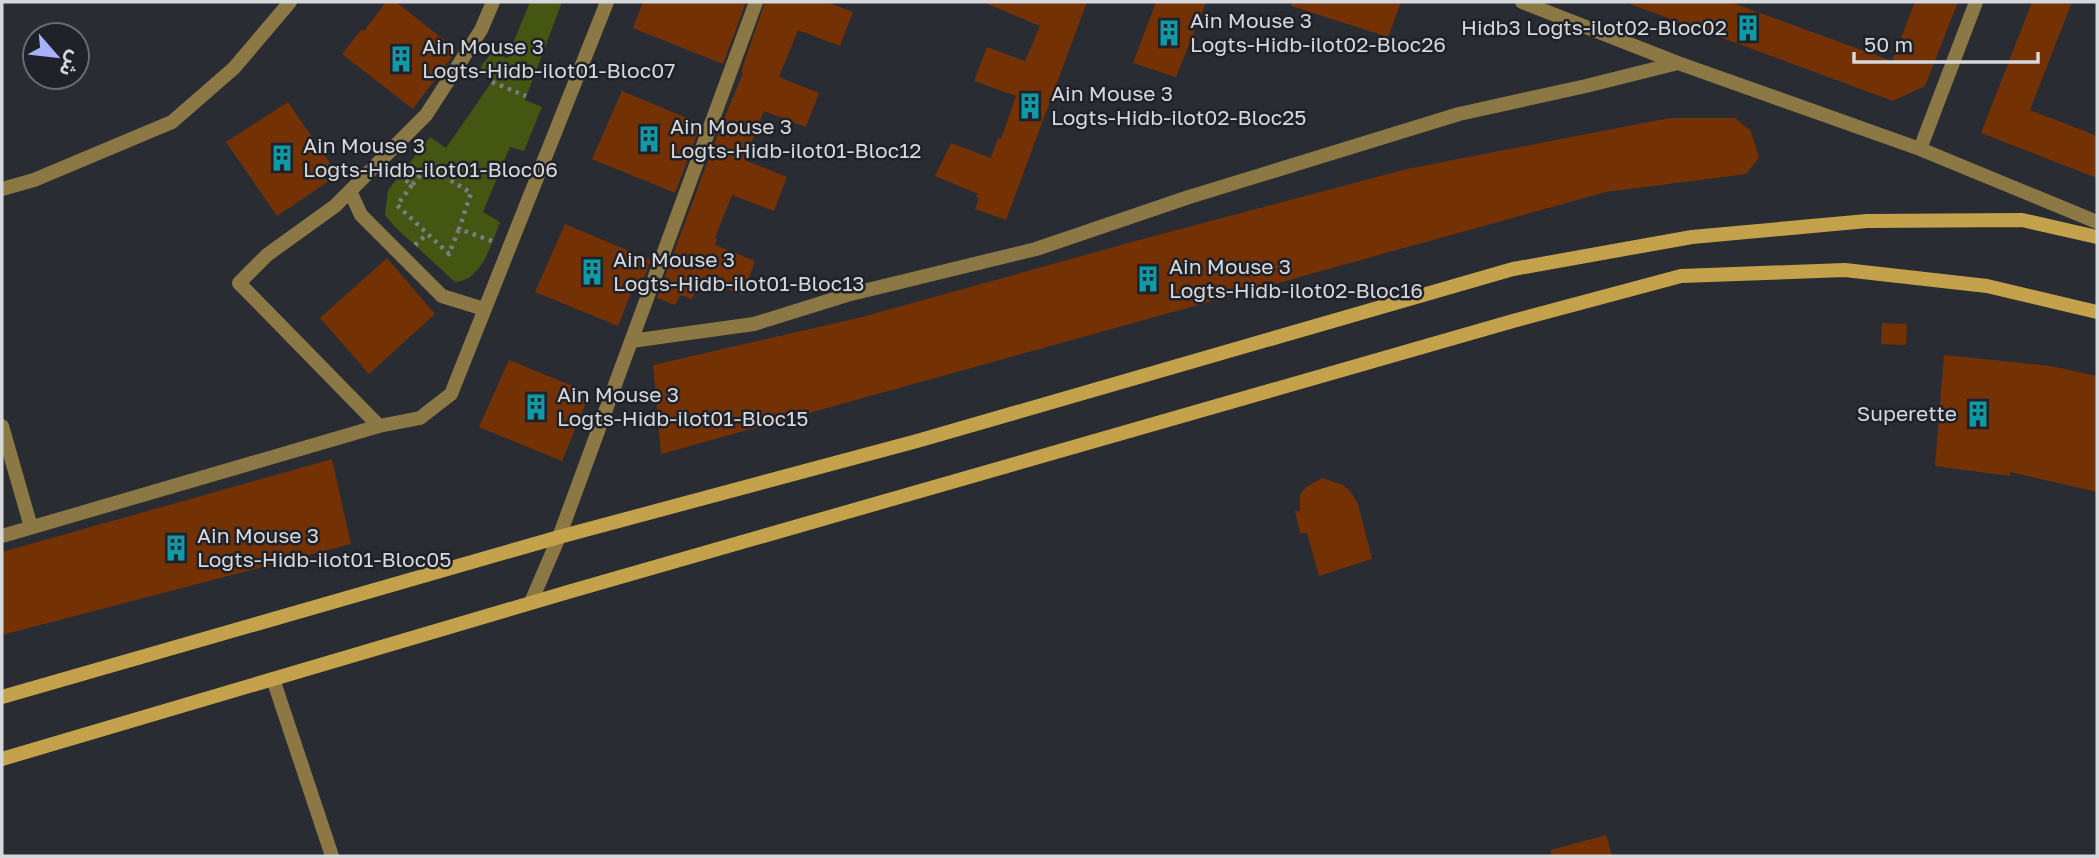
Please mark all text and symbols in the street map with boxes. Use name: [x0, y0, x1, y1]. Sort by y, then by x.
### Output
place label: Ain Mouse 3 Logts-Hidb-ilot02-Bloc26: [1190, 7, 1446, 57]
building icon: Hidb3 Logts-ilot02-Bloc02: [1733, 13, 1763, 43]
place label: Hidb3 Logts-ilot02-Bloc02: [1461, 14, 1727, 40]
building icon: Ain Mouse 3 Logts-Hidb-ilot02-Bloc26: [1154, 18, 1184, 48]
north arrow: [21, 21, 91, 91]
scale bar: [1854, 21, 2038, 65]
text: 50 m: [1864, 31, 1913, 57]
place label: Ain Mouse 3 Logts-Hidb-ilot01-Bloc07: [422, 33, 675, 83]
building icon: Ain Mouse 3 Logts-Hidb-ilot01-Bloc07: [386, 44, 416, 74]
text: ش: [55, 47, 88, 81]
place label: Ain Mouse 3 Logts-Hidb-ilot02-Bloc25: [1051, 80, 1307, 130]
building icon: Ain Mouse 3 Logts-Hidb-ilot02-Bloc25: [1015, 91, 1045, 121]
place label: Ain Mouse 3 Logts-Hidb-ilot01-Bloc12: [670, 113, 922, 163]
building icon: Ain Mouse 3 Logts-Hidb-ilot01-Bloc12: [634, 124, 664, 154]
place label: Ain Mouse 3 Logts-Hidb-ilot01-Bloc06: [303, 132, 558, 182]
building icon: Ain Mouse 3 Logts-Hidb-ilot01-Bloc06: [267, 143, 297, 173]
place label: Ain Mouse 3 Logts-Hidb-ilot01-Bloc13: [613, 246, 865, 296]
place label: Ain Mouse 3 Logts-Hidb-ilot02-Bloc16: [1169, 253, 1423, 303]
building icon: Ain Mouse 3 Logts-Hidb-ilot01-Bloc13: [577, 257, 607, 287]
building icon: Ain Mouse 3 Logts-Hidb-ilot02-Bloc16: [1133, 264, 1163, 294]
place label: Ain Mouse 3 Logts-Hidb-ilot01-Bloc15: [557, 381, 809, 431]
building icon: Ain Mouse 3 Logts-Hidb-ilot01-Bloc15: [521, 392, 551, 422]
building icon: Superette: [1963, 399, 1993, 429]
place label: Superette: [1857, 400, 1957, 426]
place label: Ain Mouse 3 Logts-Hidb-ilot01-Bloc05: [197, 522, 451, 572]
building icon: Ain Mouse 3 Logts-Hidb-ilot01-Bloc05: [161, 533, 191, 563]

